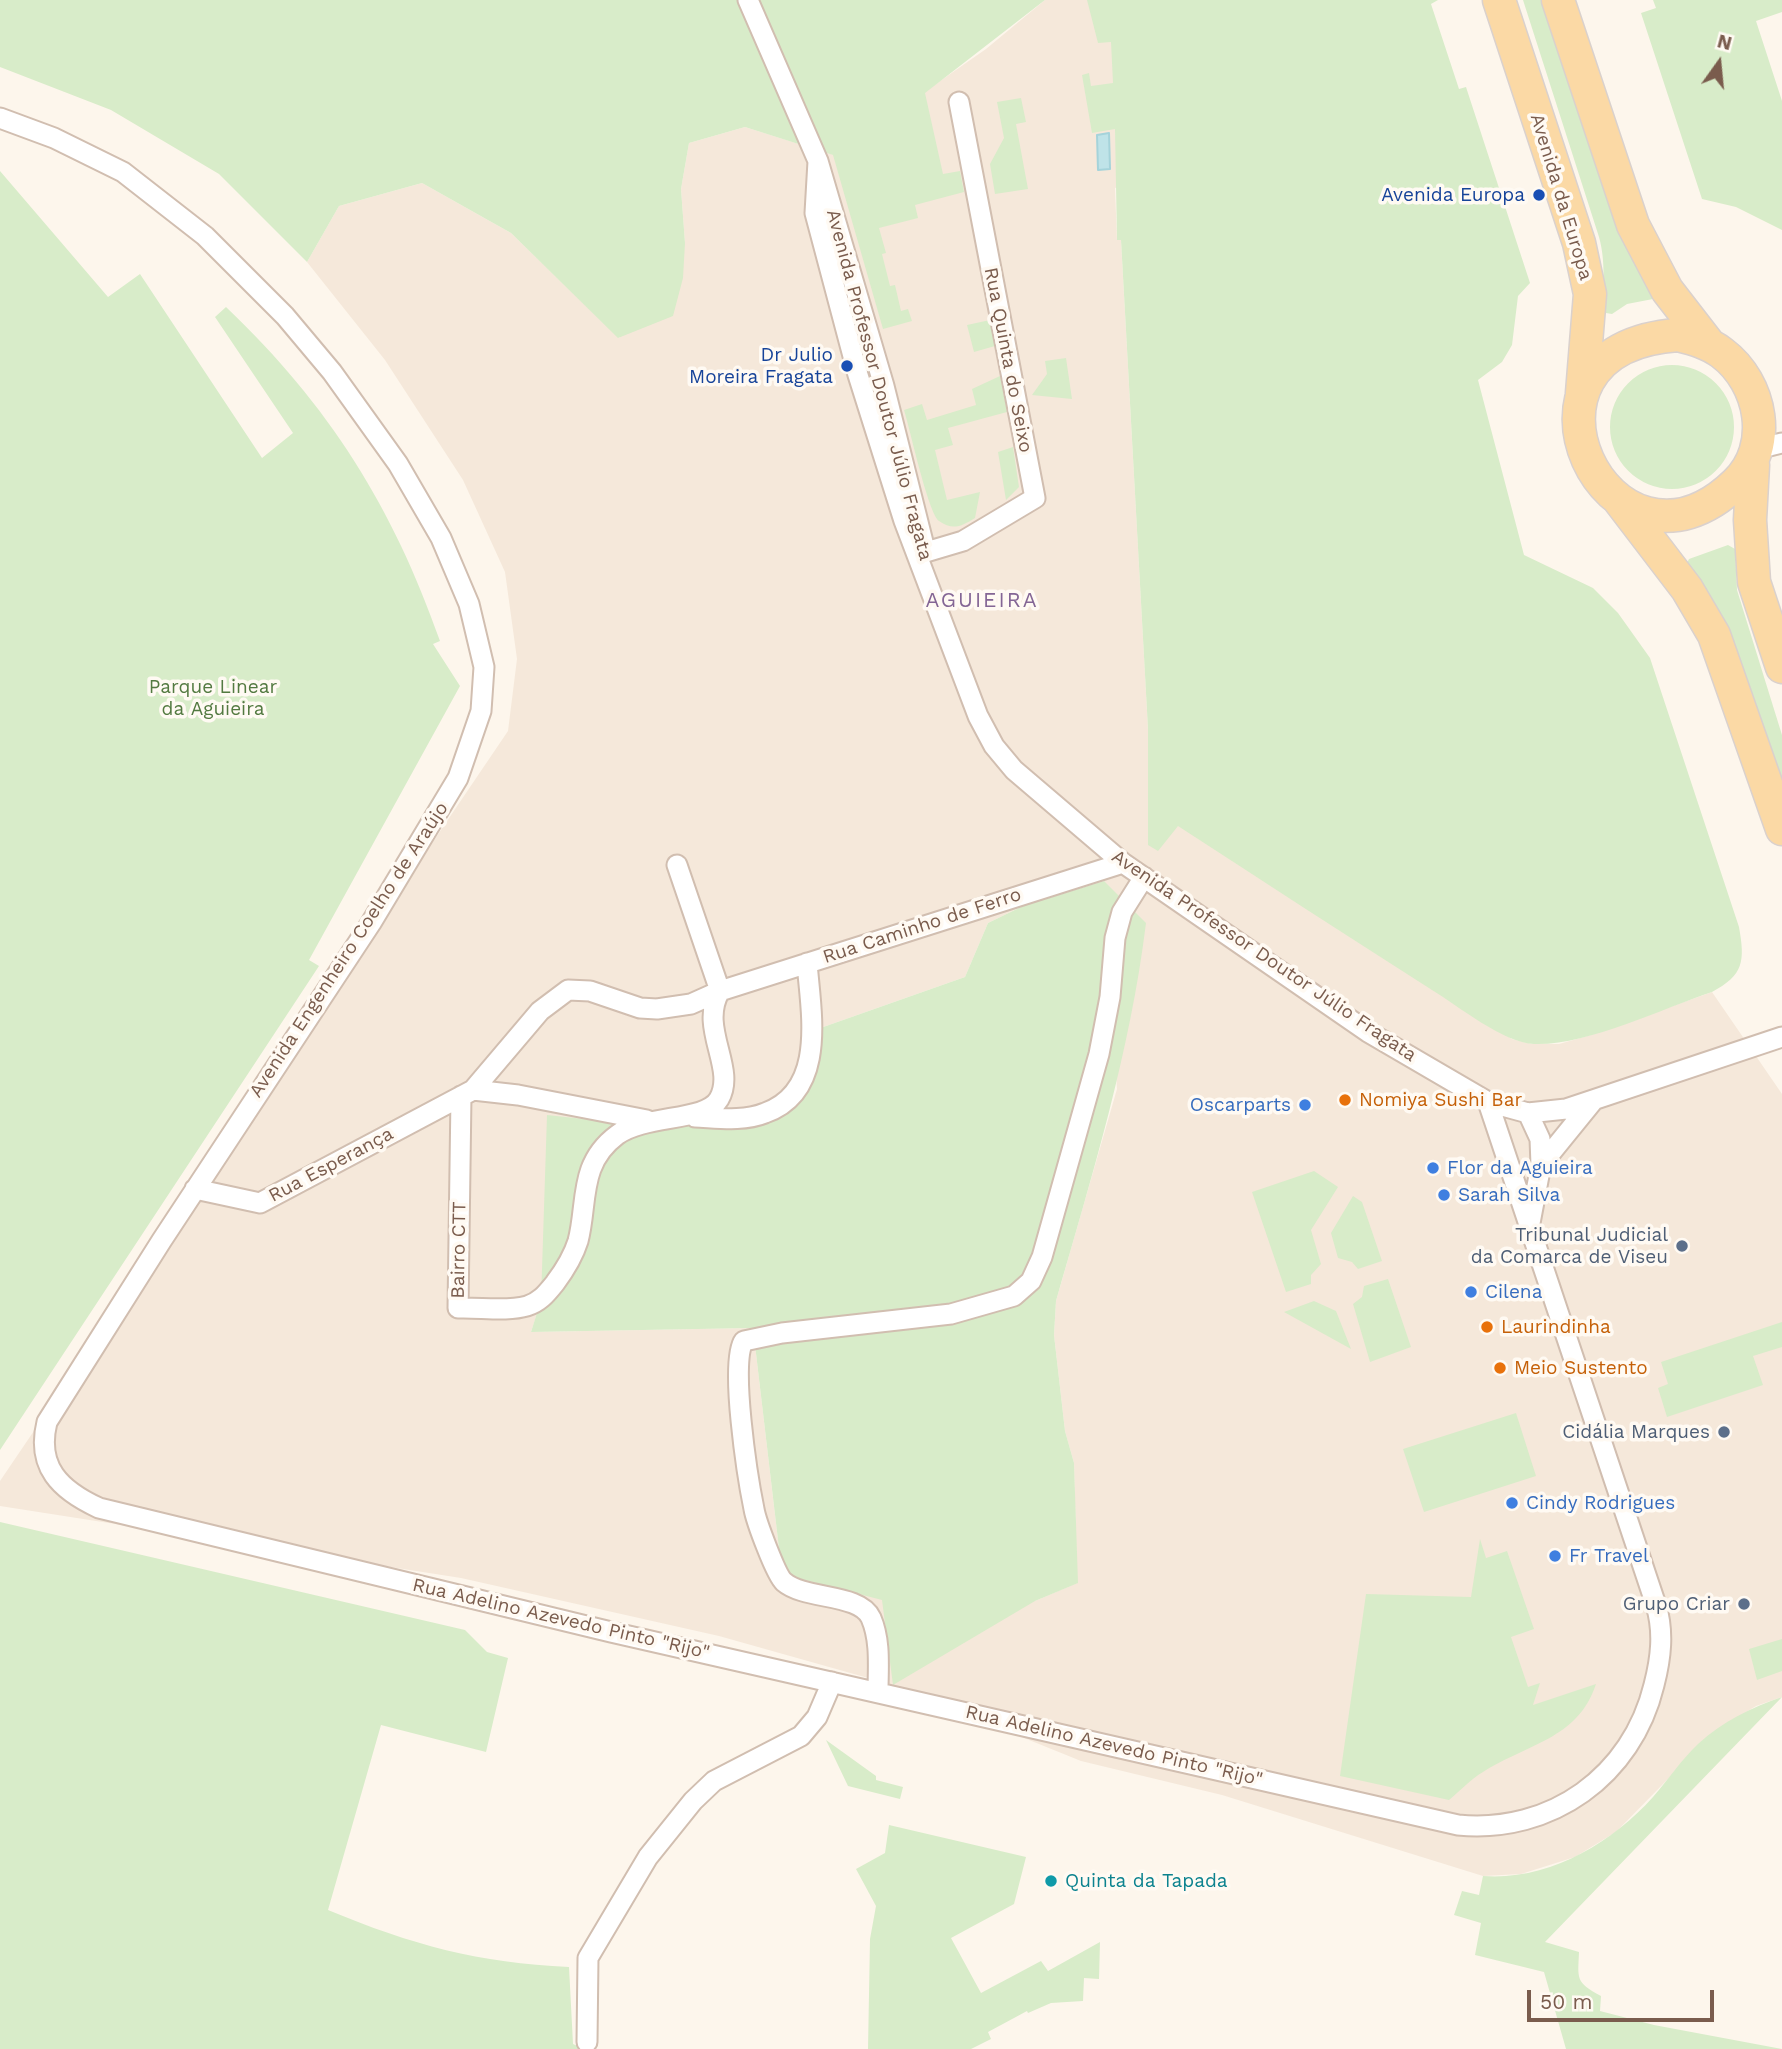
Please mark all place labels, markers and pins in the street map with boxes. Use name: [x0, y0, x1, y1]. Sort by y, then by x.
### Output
place label: Avenida Europa: [1381, 184, 1525, 206]
marker: Avenida Europa: [1531, 187, 1547, 203]
place label: Dr Julio Moreira Fragata: [689, 344, 833, 388]
marker: Dr Julio Moreira Fragata: [839, 358, 855, 374]
place label: Nomiya Sushi Bar: [1359, 1089, 1522, 1111]
marker: Nomiya Sushi Bar: [1337, 1092, 1353, 1108]
place label: Oscarparts: [1190, 1094, 1291, 1116]
marker: Oscarparts: [1297, 1097, 1313, 1113]
place label: Flor da Aguieira: [1447, 1157, 1593, 1179]
marker: Flor da Aguieira: [1425, 1160, 1441, 1176]
place label: Sarah Silva: [1458, 1184, 1560, 1206]
marker: Sarah Silva: [1436, 1187, 1452, 1203]
place label: Tribunal Judicial da Comarca de Viseu: [1471, 1224, 1668, 1268]
marker: Tribunal Judicial da Comarca de Viseu: [1674, 1238, 1690, 1254]
place label: Cilena: [1485, 1281, 1542, 1303]
marker: Cilena: [1463, 1284, 1479, 1300]
place label: Laurindinha: [1501, 1316, 1611, 1338]
marker: Laurindinha: [1479, 1319, 1495, 1335]
place label: Meio Sustento: [1514, 1357, 1648, 1379]
marker: Meio Sustento: [1492, 1360, 1508, 1376]
place label: Cidália Marques: [1562, 1421, 1710, 1443]
marker: Cidália Marques: [1716, 1424, 1732, 1440]
place label: Cindy Rodrigues: [1526, 1492, 1675, 1514]
marker: Cindy Rodrigues: [1504, 1495, 1520, 1511]
place label: Fr Travel: [1569, 1545, 1649, 1567]
marker: Fr Travel: [1547, 1548, 1563, 1564]
place label: Grupo Criar: [1623, 1593, 1730, 1615]
marker: Grupo Criar: [1736, 1596, 1752, 1612]
place label: Quinta da Tapada: [1065, 1870, 1228, 1892]
marker: Quinta da Tapada: [1043, 1873, 1059, 1889]

